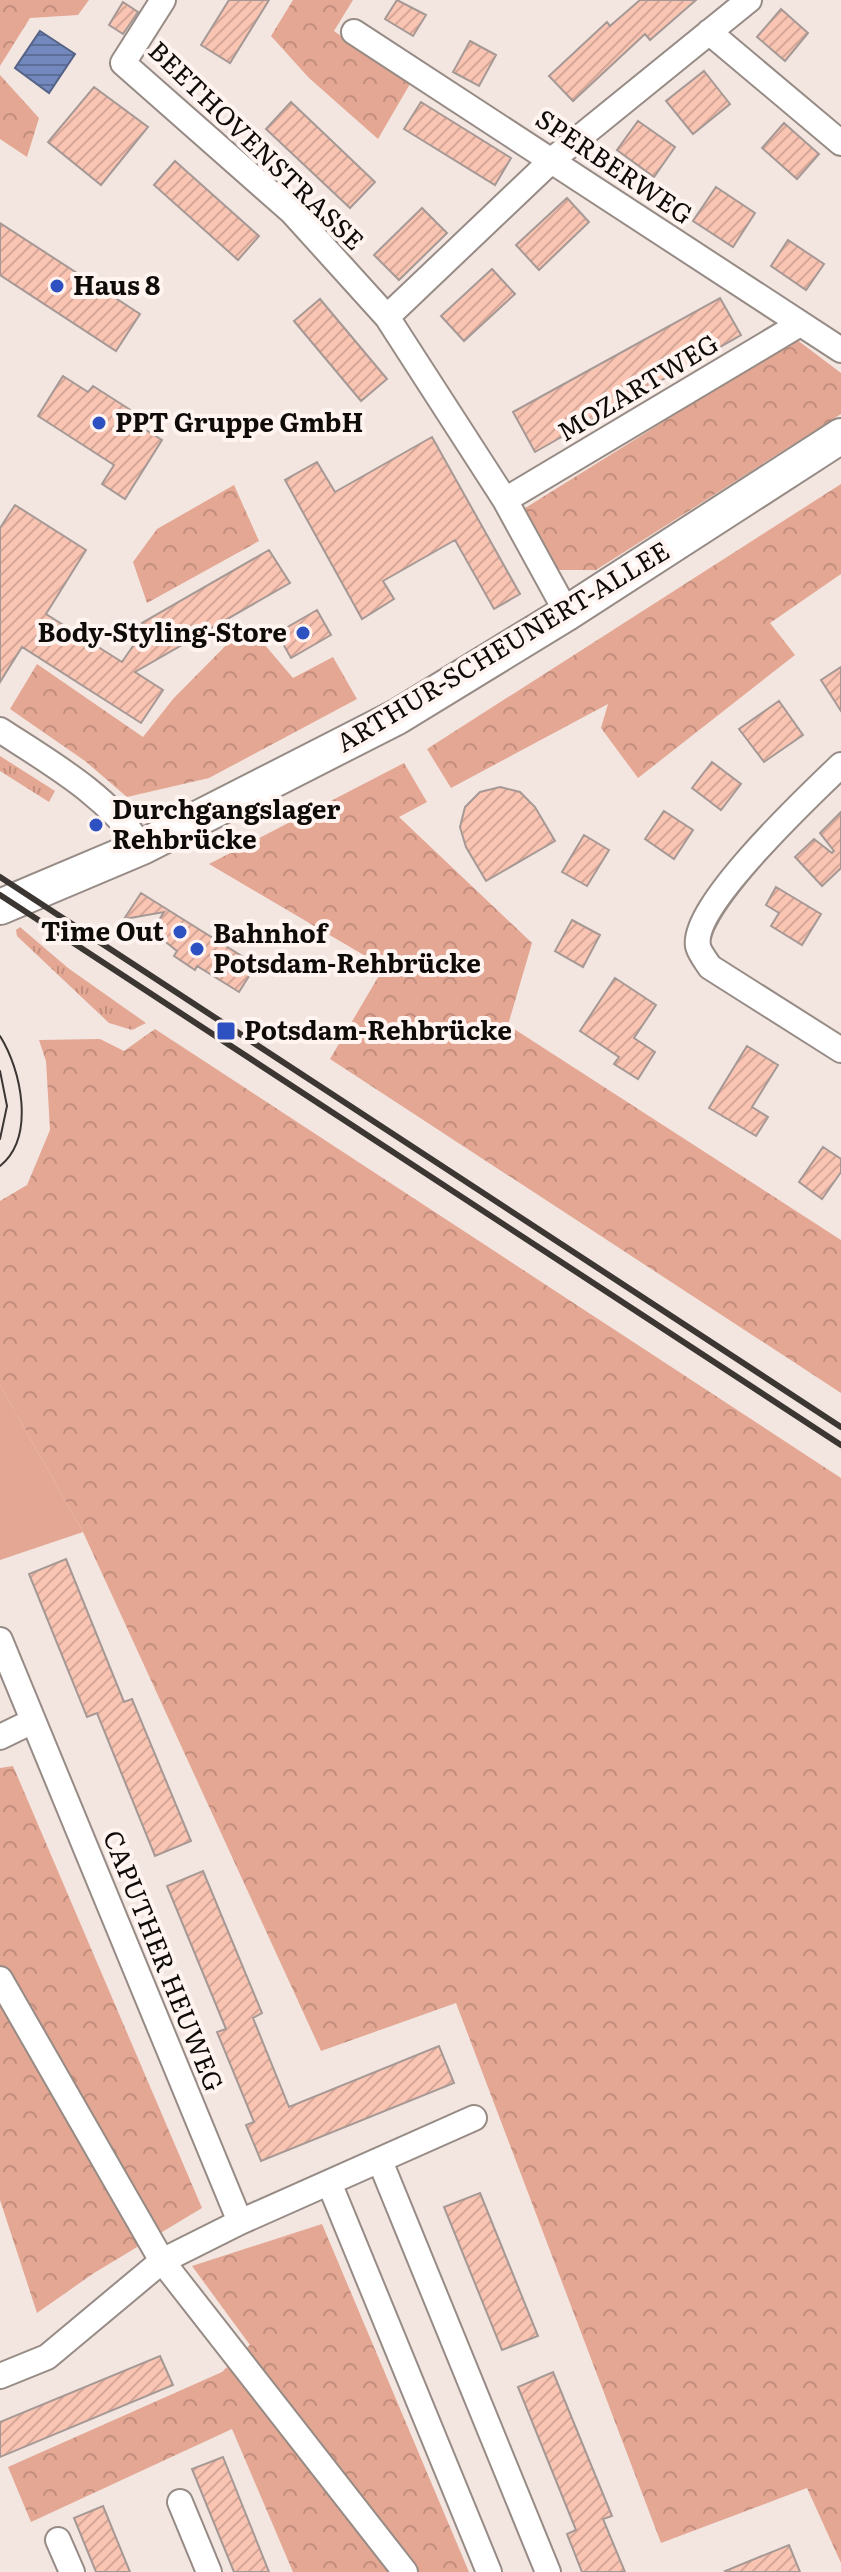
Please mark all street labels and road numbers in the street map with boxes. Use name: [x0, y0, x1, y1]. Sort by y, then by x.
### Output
street label: BEETHOVENSTRASSE: [141, 31, 374, 258]
street label: SPERBERWEG: [529, 98, 702, 232]
street label: MOZARTWEG: [549, 322, 725, 449]
street label: ARTHUR-SCHEUNERT-ALLEE: [328, 530, 676, 760]
street label: CAPUTHER HEUWEG: [95, 1824, 236, 2096]

